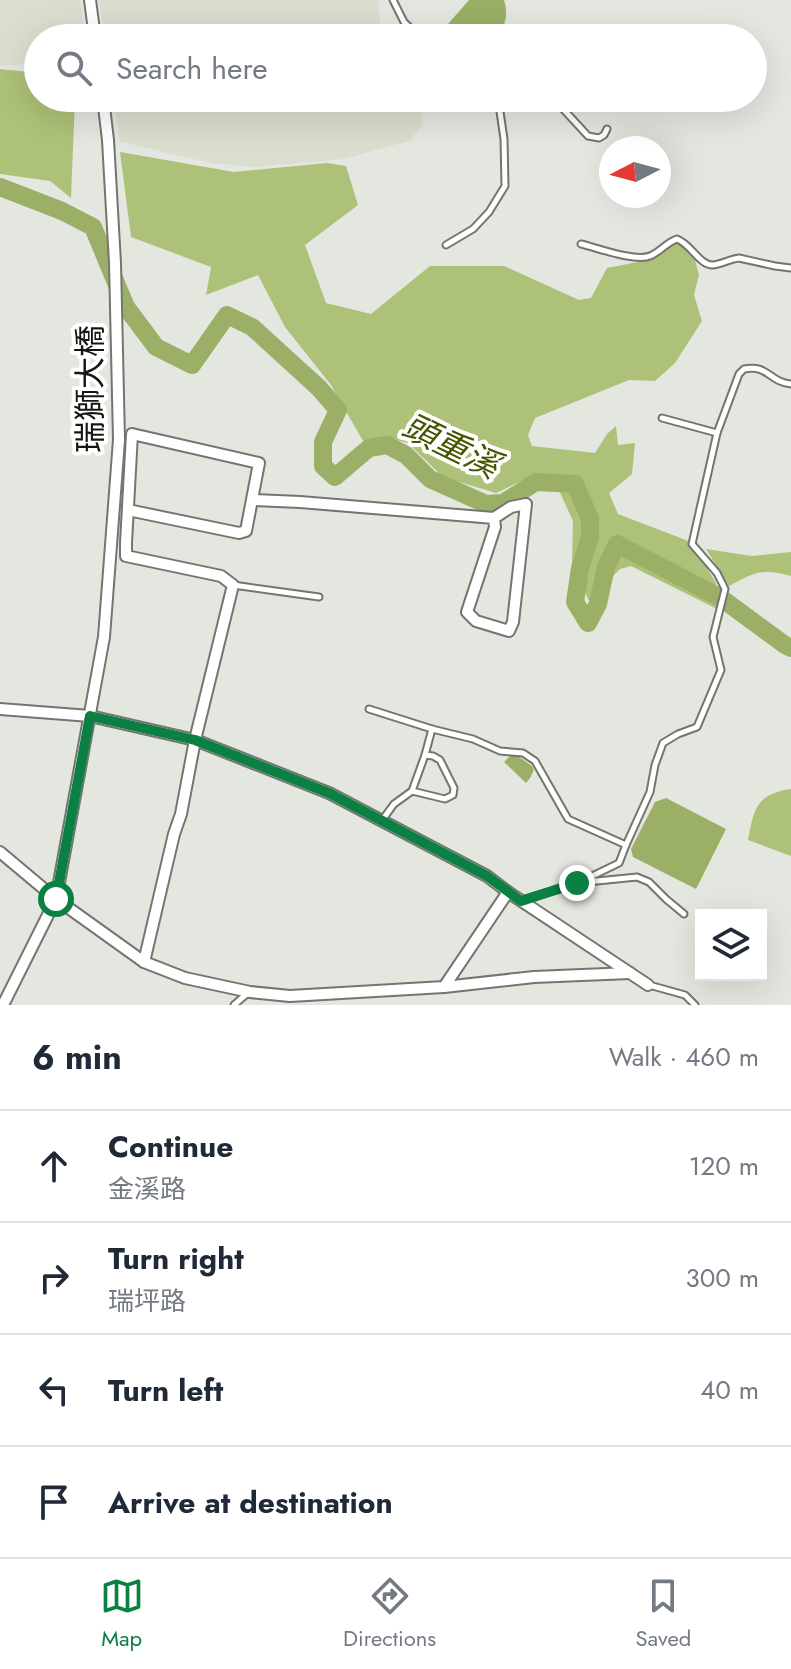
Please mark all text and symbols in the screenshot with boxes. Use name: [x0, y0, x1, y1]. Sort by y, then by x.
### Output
search box: [24, 24, 767, 112]
icon: search: [52, 46, 96, 90]
text: Search here: [116, 47, 268, 90]
north arrow: [599, 136, 671, 208]
street label: 瑞獅大橋: [67, 325, 113, 453]
water label: 頭重溪: [394, 402, 511, 492]
route end: [559, 865, 595, 901]
route start: [38, 881, 74, 917]
map controls: [695, 909, 767, 981]
button: layers: [695, 909, 767, 981]
text: 6 min: [32, 1033, 122, 1082]
text: Walk · 460 m: [609, 1038, 759, 1076]
text: Continue: [108, 1125, 234, 1168]
icon: ahead: [32, 1144, 76, 1188]
text: 120 m: [689, 1147, 759, 1185]
text: 金溪路: [108, 1170, 186, 1208]
text: Turn right: [108, 1237, 244, 1280]
icon: right: [32, 1256, 76, 1300]
text: 300 m: [686, 1259, 759, 1297]
text: 瑞坪路: [108, 1282, 186, 1320]
icon: left: [32, 1368, 76, 1412]
text: Turn left: [108, 1369, 223, 1412]
text: 40 m: [700, 1371, 759, 1409]
icon: arrive: [32, 1480, 76, 1524]
text: Arrive at destination: [108, 1481, 393, 1524]
tab: Map: [100, 1574, 144, 1654]
tab: Directions: [343, 1574, 436, 1654]
tab: Saved: [636, 1574, 691, 1654]

